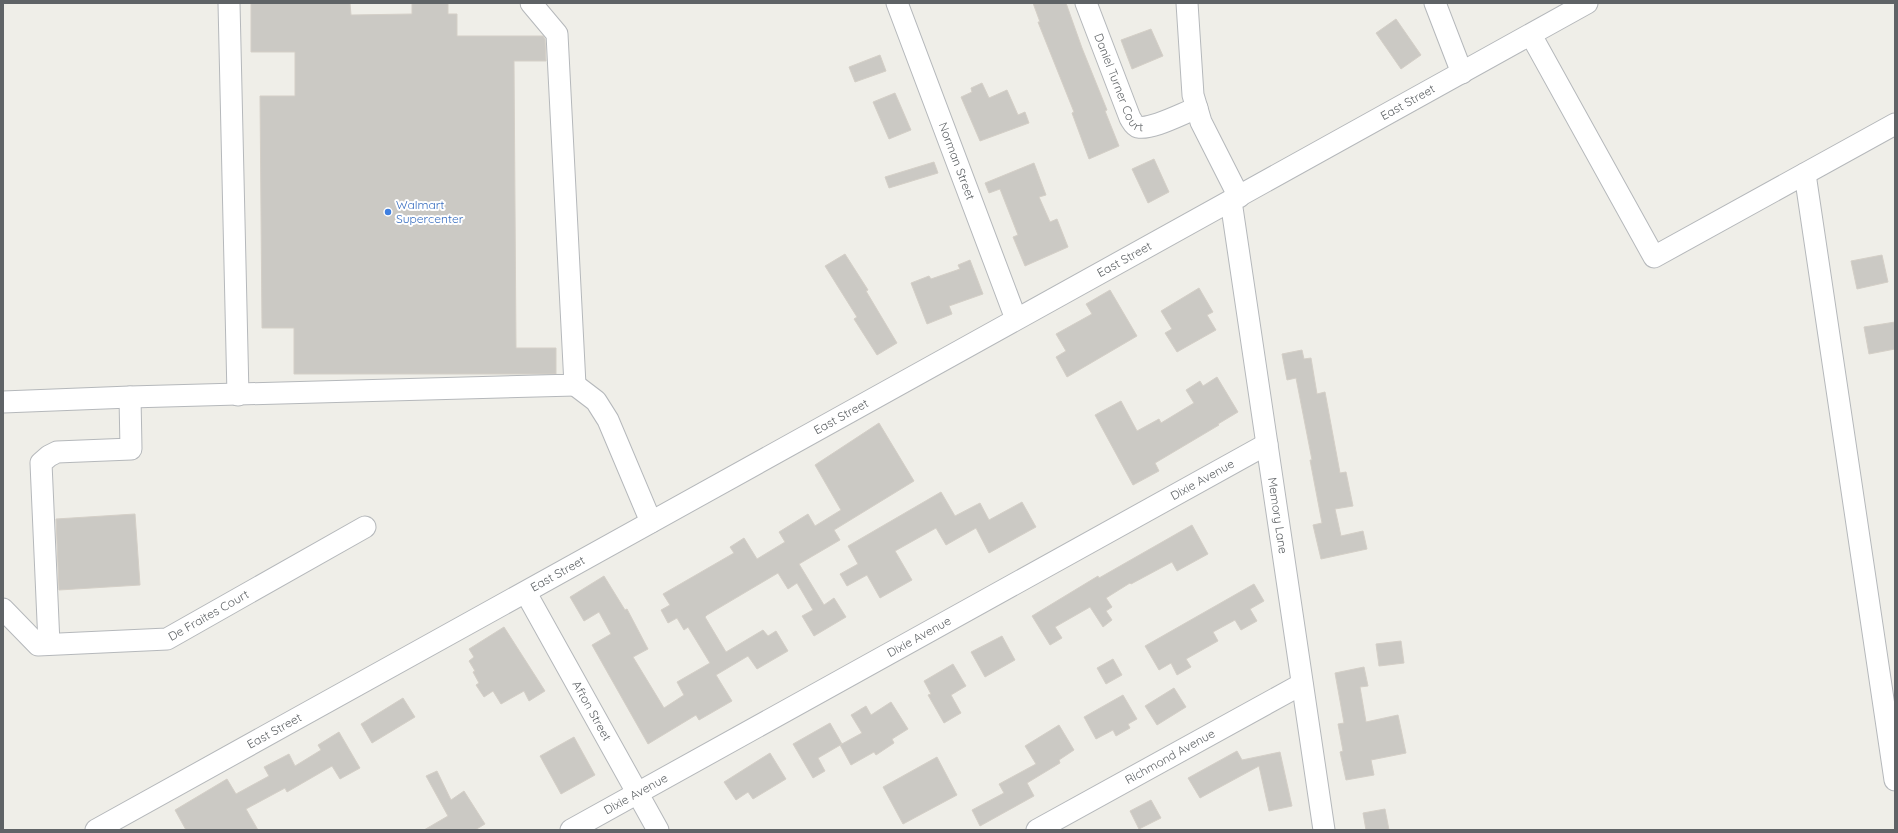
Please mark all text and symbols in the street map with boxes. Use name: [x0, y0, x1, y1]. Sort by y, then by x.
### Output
street label: Daniel Turner Court: [1091, 31, 1143, 134]
street label: East Street: [1378, 81, 1437, 123]
street label: Norman Street: [936, 120, 978, 202]
place label: Walmart Supercenter: [396, 197, 464, 226]
marker: Walmart Supercenter: [383, 207, 393, 217]
street label: East Street: [1094, 238, 1154, 280]
street label: East Street: [811, 395, 871, 437]
street label: Dixie Avenue: [1168, 456, 1237, 503]
street label: Memory Lane: [1265, 476, 1291, 555]
street label: East Street: [528, 552, 587, 595]
street label: De Fraites Court: [165, 586, 251, 644]
street label: Dixie Avenue: [884, 613, 954, 660]
street label: Afton Street: [569, 678, 615, 743]
street label: East Street: [244, 710, 304, 752]
street label: Richmond Avenue: [1122, 725, 1218, 787]
street label: Dixie Avenue: [601, 770, 670, 817]

